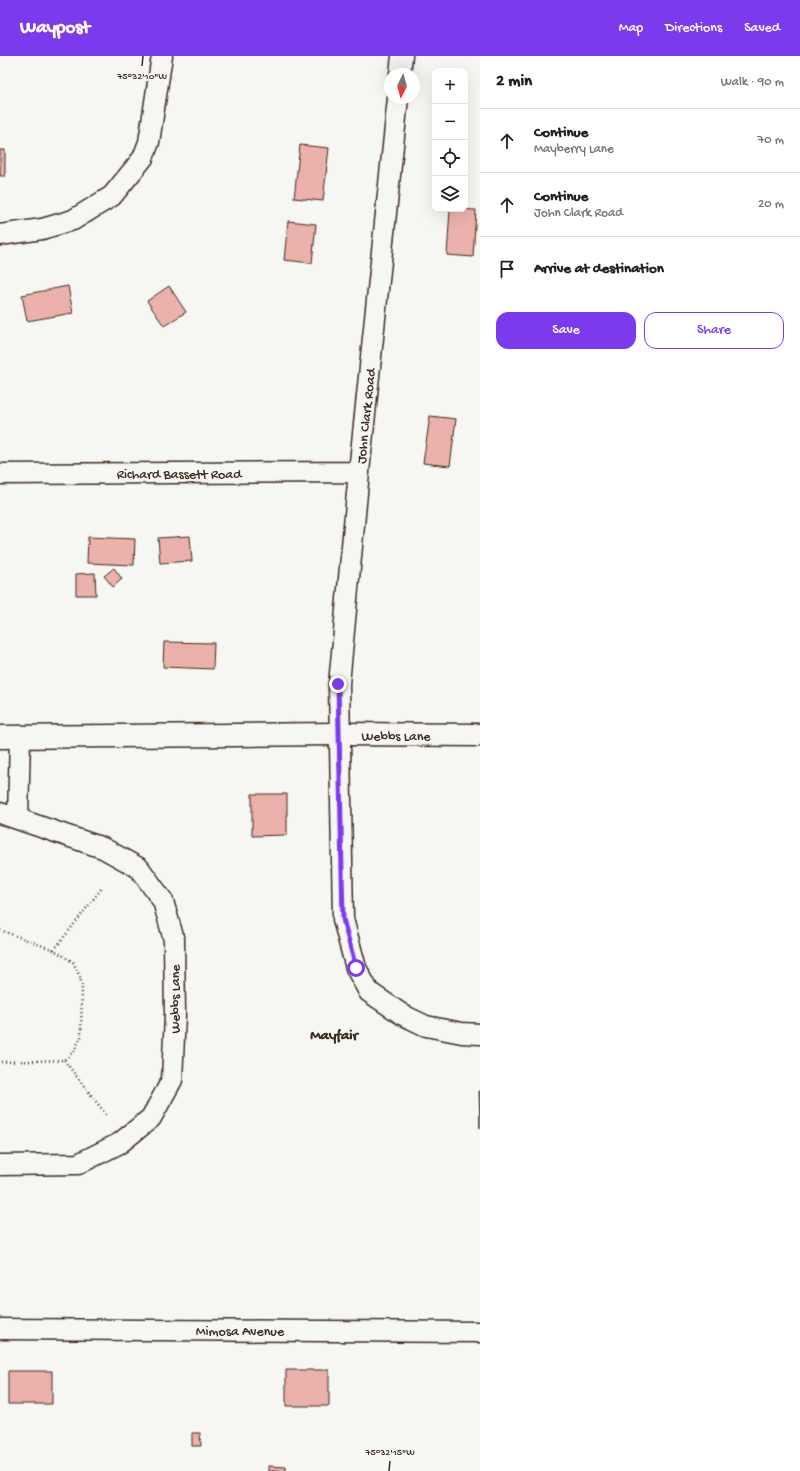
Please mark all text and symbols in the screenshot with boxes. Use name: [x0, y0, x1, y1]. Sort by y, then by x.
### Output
text: Waypost: [20, 17, 90, 40]
text: Map: [619, 20, 643, 37]
text: Directions: [665, 20, 722, 37]
text: Saved: [744, 20, 780, 37]
north arrow: [384, 68, 420, 104]
map controls: [432, 68, 468, 212]
button: +: [432, 68, 468, 104]
text: 75°32'10"W: [116, 71, 167, 83]
text: 2 min: [496, 72, 532, 92]
text: Walk · 90 m: [721, 75, 784, 90]
button: −: [432, 104, 468, 140]
text: Continue: [534, 124, 588, 142]
icon: ahead: [496, 130, 518, 152]
text: 70 m: [758, 133, 784, 148]
button: locate: [432, 140, 468, 176]
text: Mayberry Lane: [534, 142, 614, 157]
button: layers: [432, 176, 468, 212]
text: Continue: [534, 188, 588, 206]
icon: ahead: [496, 194, 518, 216]
text: 20 m: [758, 197, 784, 212]
text: John Clark Road: [534, 206, 623, 221]
icon: arrive: [496, 258, 518, 280]
text: Arrive at destination: [534, 260, 664, 278]
button: Save: [496, 312, 636, 349]
button: Share: [644, 312, 784, 349]
street label: John Clark Road: [354, 366, 381, 465]
street label: Richard Bassett Road: [117, 467, 243, 484]
route end: [329, 675, 347, 693]
street label: Webbs Lane: [361, 729, 431, 746]
route start: [347, 959, 365, 977]
street label: Webbs Lane: [168, 964, 185, 1034]
district label: Mayfair: [310, 1027, 359, 1045]
street label: Mimosa Avenue: [196, 1324, 285, 1341]
text: 75°32'15"W: [364, 1447, 415, 1459]

